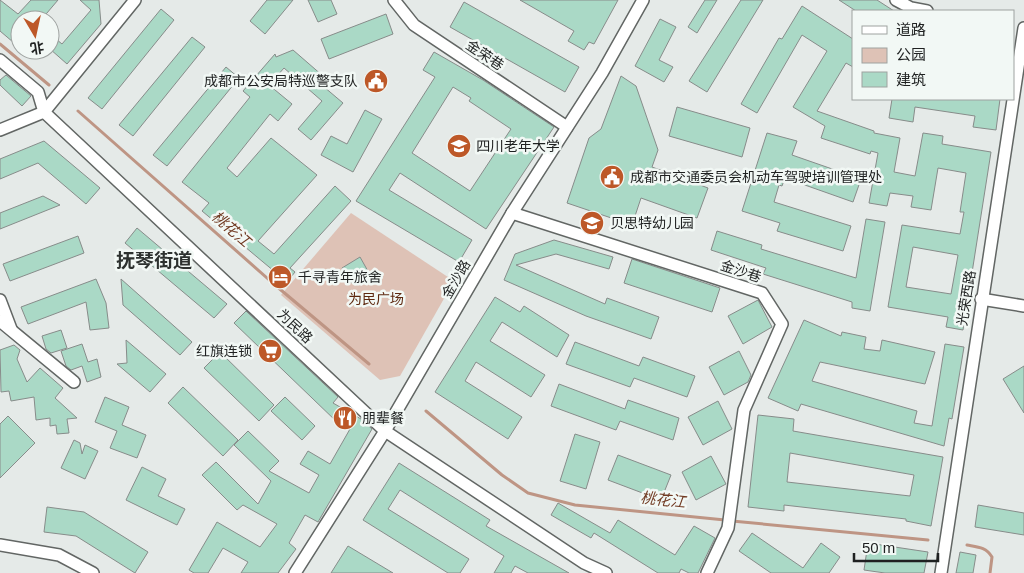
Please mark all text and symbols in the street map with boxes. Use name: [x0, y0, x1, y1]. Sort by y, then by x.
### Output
north arrow: [10, 10, 60, 60]
legend: [852, 10, 1014, 100]
text: 道路: [896, 21, 926, 38]
street label: 金荣巷: [463, 37, 507, 73]
text: 北: [29, 39, 45, 57]
text: 公园: [896, 46, 926, 63]
public building icon: 成都市公安局特巡警支队: [363, 68, 389, 94]
text: 建筑: [896, 71, 926, 88]
place label: 成都市公安局特巡警支队: [204, 73, 358, 89]
school or university icon: 四川老年大学: [446, 133, 472, 159]
place label: 四川老年大学: [476, 138, 560, 154]
public building icon: 成都市交通委员会机动车驾驶培训管理处: [599, 164, 625, 190]
place label: 成都市交通委员会机动车驾驶培训管理处: [630, 169, 882, 185]
water label: 桃花江: [209, 207, 255, 251]
school or university icon: 贝思特幼儿园: [579, 210, 605, 236]
place label: 贝思特幼儿园: [610, 215, 694, 231]
district label: 抚琴街道: [116, 250, 192, 271]
street label: 金沙路: [439, 257, 473, 301]
street label: 金沙巷: [719, 257, 763, 285]
hotel icon: 千寻青年旅舍: [267, 264, 293, 290]
place label: 千寻青年旅舍: [298, 269, 382, 285]
street label: 光荣西路: [954, 269, 978, 327]
park label: 为民广场: [348, 291, 404, 307]
street label: 为民路: [274, 306, 316, 346]
supermarket icon: 红旗连锁: [257, 338, 283, 364]
place label: 红旗连锁: [196, 343, 252, 359]
restaurant icon: 朋辈餐: [332, 405, 358, 431]
place label: 朋辈餐: [362, 410, 404, 426]
water label: 桃花江: [640, 489, 688, 511]
scale bar: [854, 530, 938, 562]
text: 50 m: [862, 539, 895, 556]

